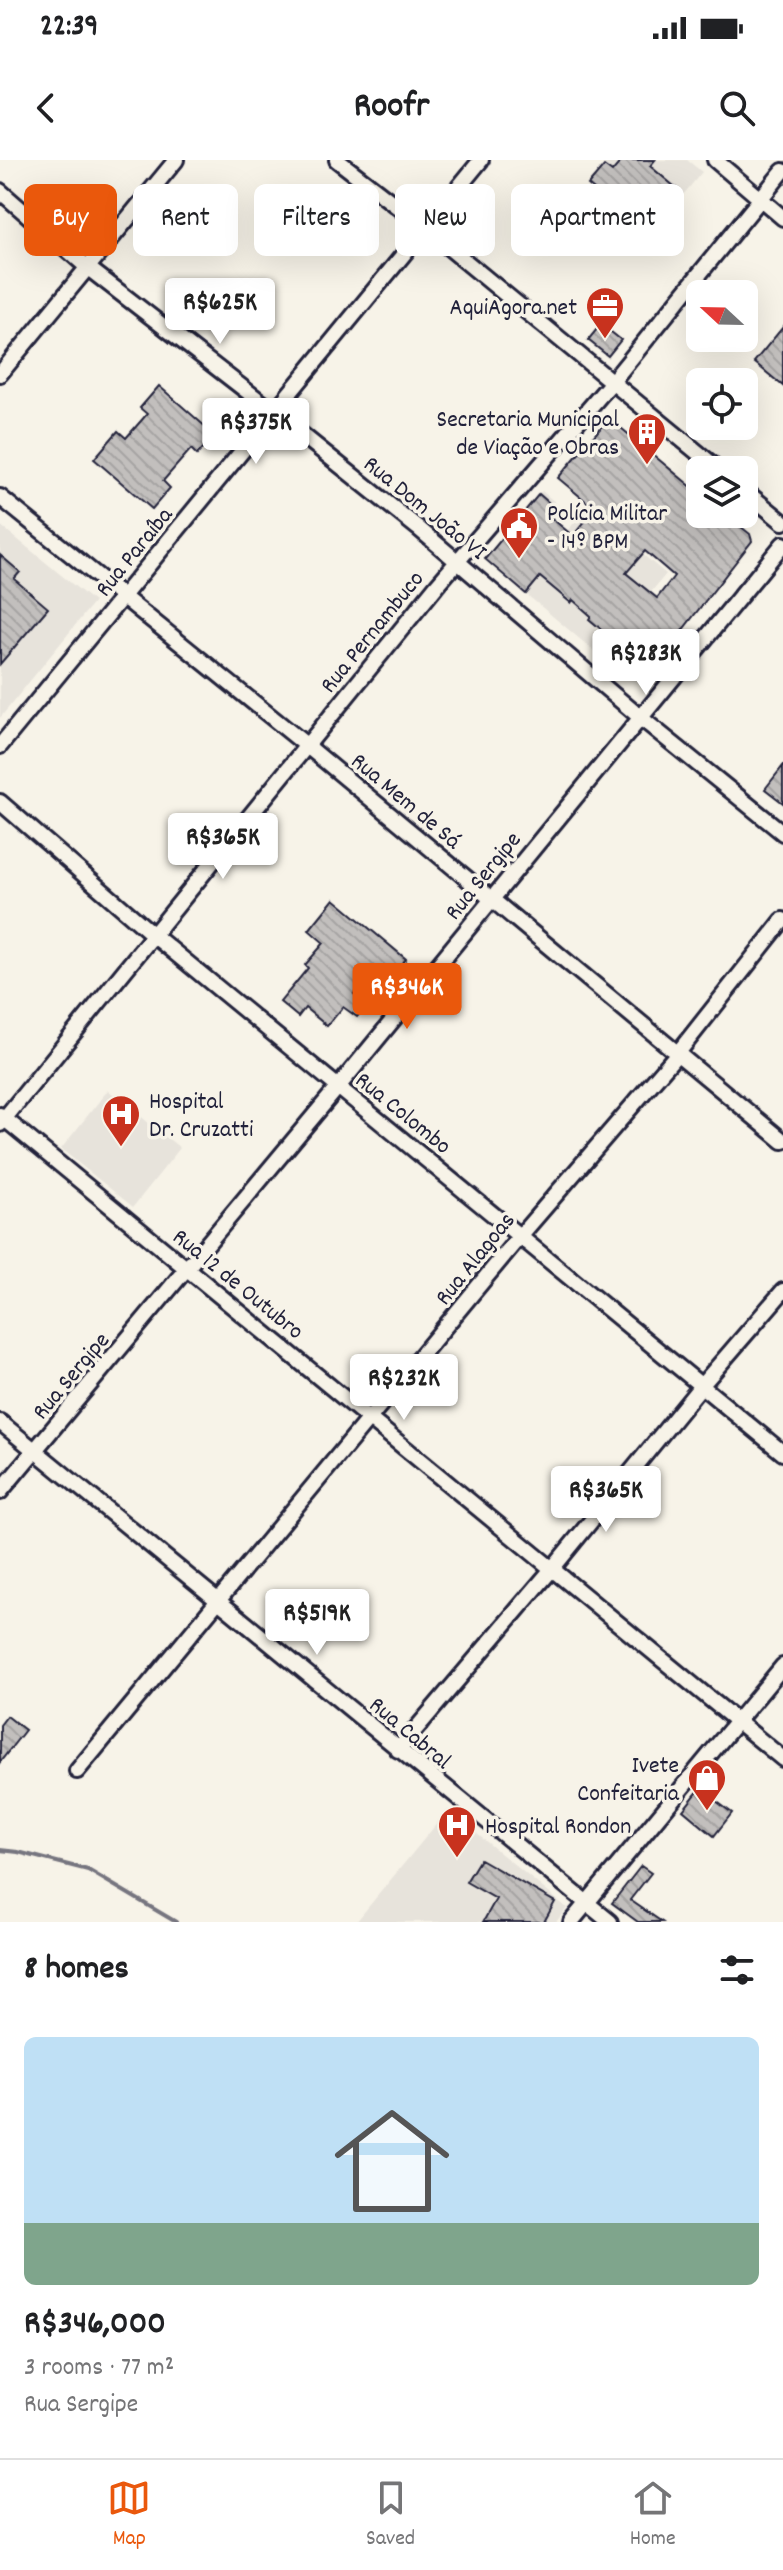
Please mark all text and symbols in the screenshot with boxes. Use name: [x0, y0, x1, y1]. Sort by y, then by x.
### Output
text: 22:39: [40, 7, 98, 50]
text: Roofr: [354, 82, 429, 134]
icon: back: [24, 86, 68, 130]
icon: search: [715, 86, 759, 130]
chip: Buy: [24, 184, 117, 256]
chip: Rent: [133, 184, 238, 256]
chip: Filters: [254, 184, 379, 256]
chip: New: [395, 184, 495, 256]
chip: Apartment: [511, 184, 684, 256]
pin: R$625K: [155, 278, 285, 346]
north arrow: [686, 280, 758, 352]
map controls: [686, 280, 758, 528]
text: R$625K: [183, 285, 257, 322]
office icon: AquiAgora.net: [584, 285, 626, 340]
place label: AquiAgora.net: [450, 292, 577, 326]
button: locate: [686, 368, 758, 440]
pin: R$375K: [191, 398, 321, 466]
place label: Secretaria Municipal de Viação e Obras: [437, 404, 619, 466]
text: R$375K: [220, 405, 292, 442]
building icon: Secretaria Municipal de Viação e Obras: [626, 411, 668, 466]
street label: Rua Dom João VI: [355, 449, 494, 570]
button: layers: [686, 456, 758, 528]
place label: Polícia Militar - 14º BPM: [547, 498, 667, 560]
street label: Rua Paraíba: [88, 500, 183, 605]
public building icon: Polícia Militar - 14º BPM: [498, 505, 540, 560]
street label: Rua Pernambuco: [313, 564, 433, 702]
pin: R$283K: [581, 629, 711, 697]
text: R$283K: [610, 636, 682, 673]
street label: Rua Mem de Sá: [342, 746, 468, 859]
pin: R$365K: [158, 813, 288, 881]
text: R$365K: [186, 820, 260, 857]
street label: Rua Sergipe: [438, 825, 531, 929]
pin: R$346K: [342, 963, 472, 1031]
text: R$346K: [371, 970, 443, 1007]
street label: Rua Colombo: [347, 1065, 458, 1164]
place label: Hospital Dr. Cruzatti: [149, 1086, 253, 1148]
hospital icon: Hospital Dr. Cruzatti: [100, 1093, 142, 1148]
street label: Rua Alagoas: [428, 1206, 525, 1314]
street label: Rua 12 de Outubro: [164, 1222, 310, 1349]
street label: Rua Sergipe: [25, 1326, 119, 1428]
pin: R$232K: [339, 1354, 469, 1422]
text: R$232K: [368, 1361, 440, 1398]
pin: R$365K: [541, 1466, 671, 1534]
text: R$365K: [569, 1473, 643, 1510]
pin: R$519K: [252, 1589, 382, 1657]
text: R$519K: [283, 1596, 351, 1633]
street label: Rua Cabral: [361, 1690, 458, 1779]
place label: Ivete Confeitaria: [577, 1750, 680, 1812]
shop icon: Ivete Confeitaria: [686, 1757, 728, 1812]
hospital icon: Hospital Rondon: [436, 1804, 478, 1859]
place label: Hospital Rondon: [485, 1811, 631, 1845]
text: 8 homes: [24, 1946, 129, 1995]
icon: filters: [715, 1948, 759, 1992]
icon: home: [320, 2089, 464, 2233]
text: R$346,000: [24, 2301, 166, 2350]
text: 3 rooms · 77 m²: [24, 2350, 174, 2387]
text: Rua Sergipe: [24, 2387, 138, 2424]
tab: Map: [107, 2476, 151, 2555]
tab: Saved: [366, 2476, 415, 2555]
tab: Home: [630, 2476, 676, 2555]

